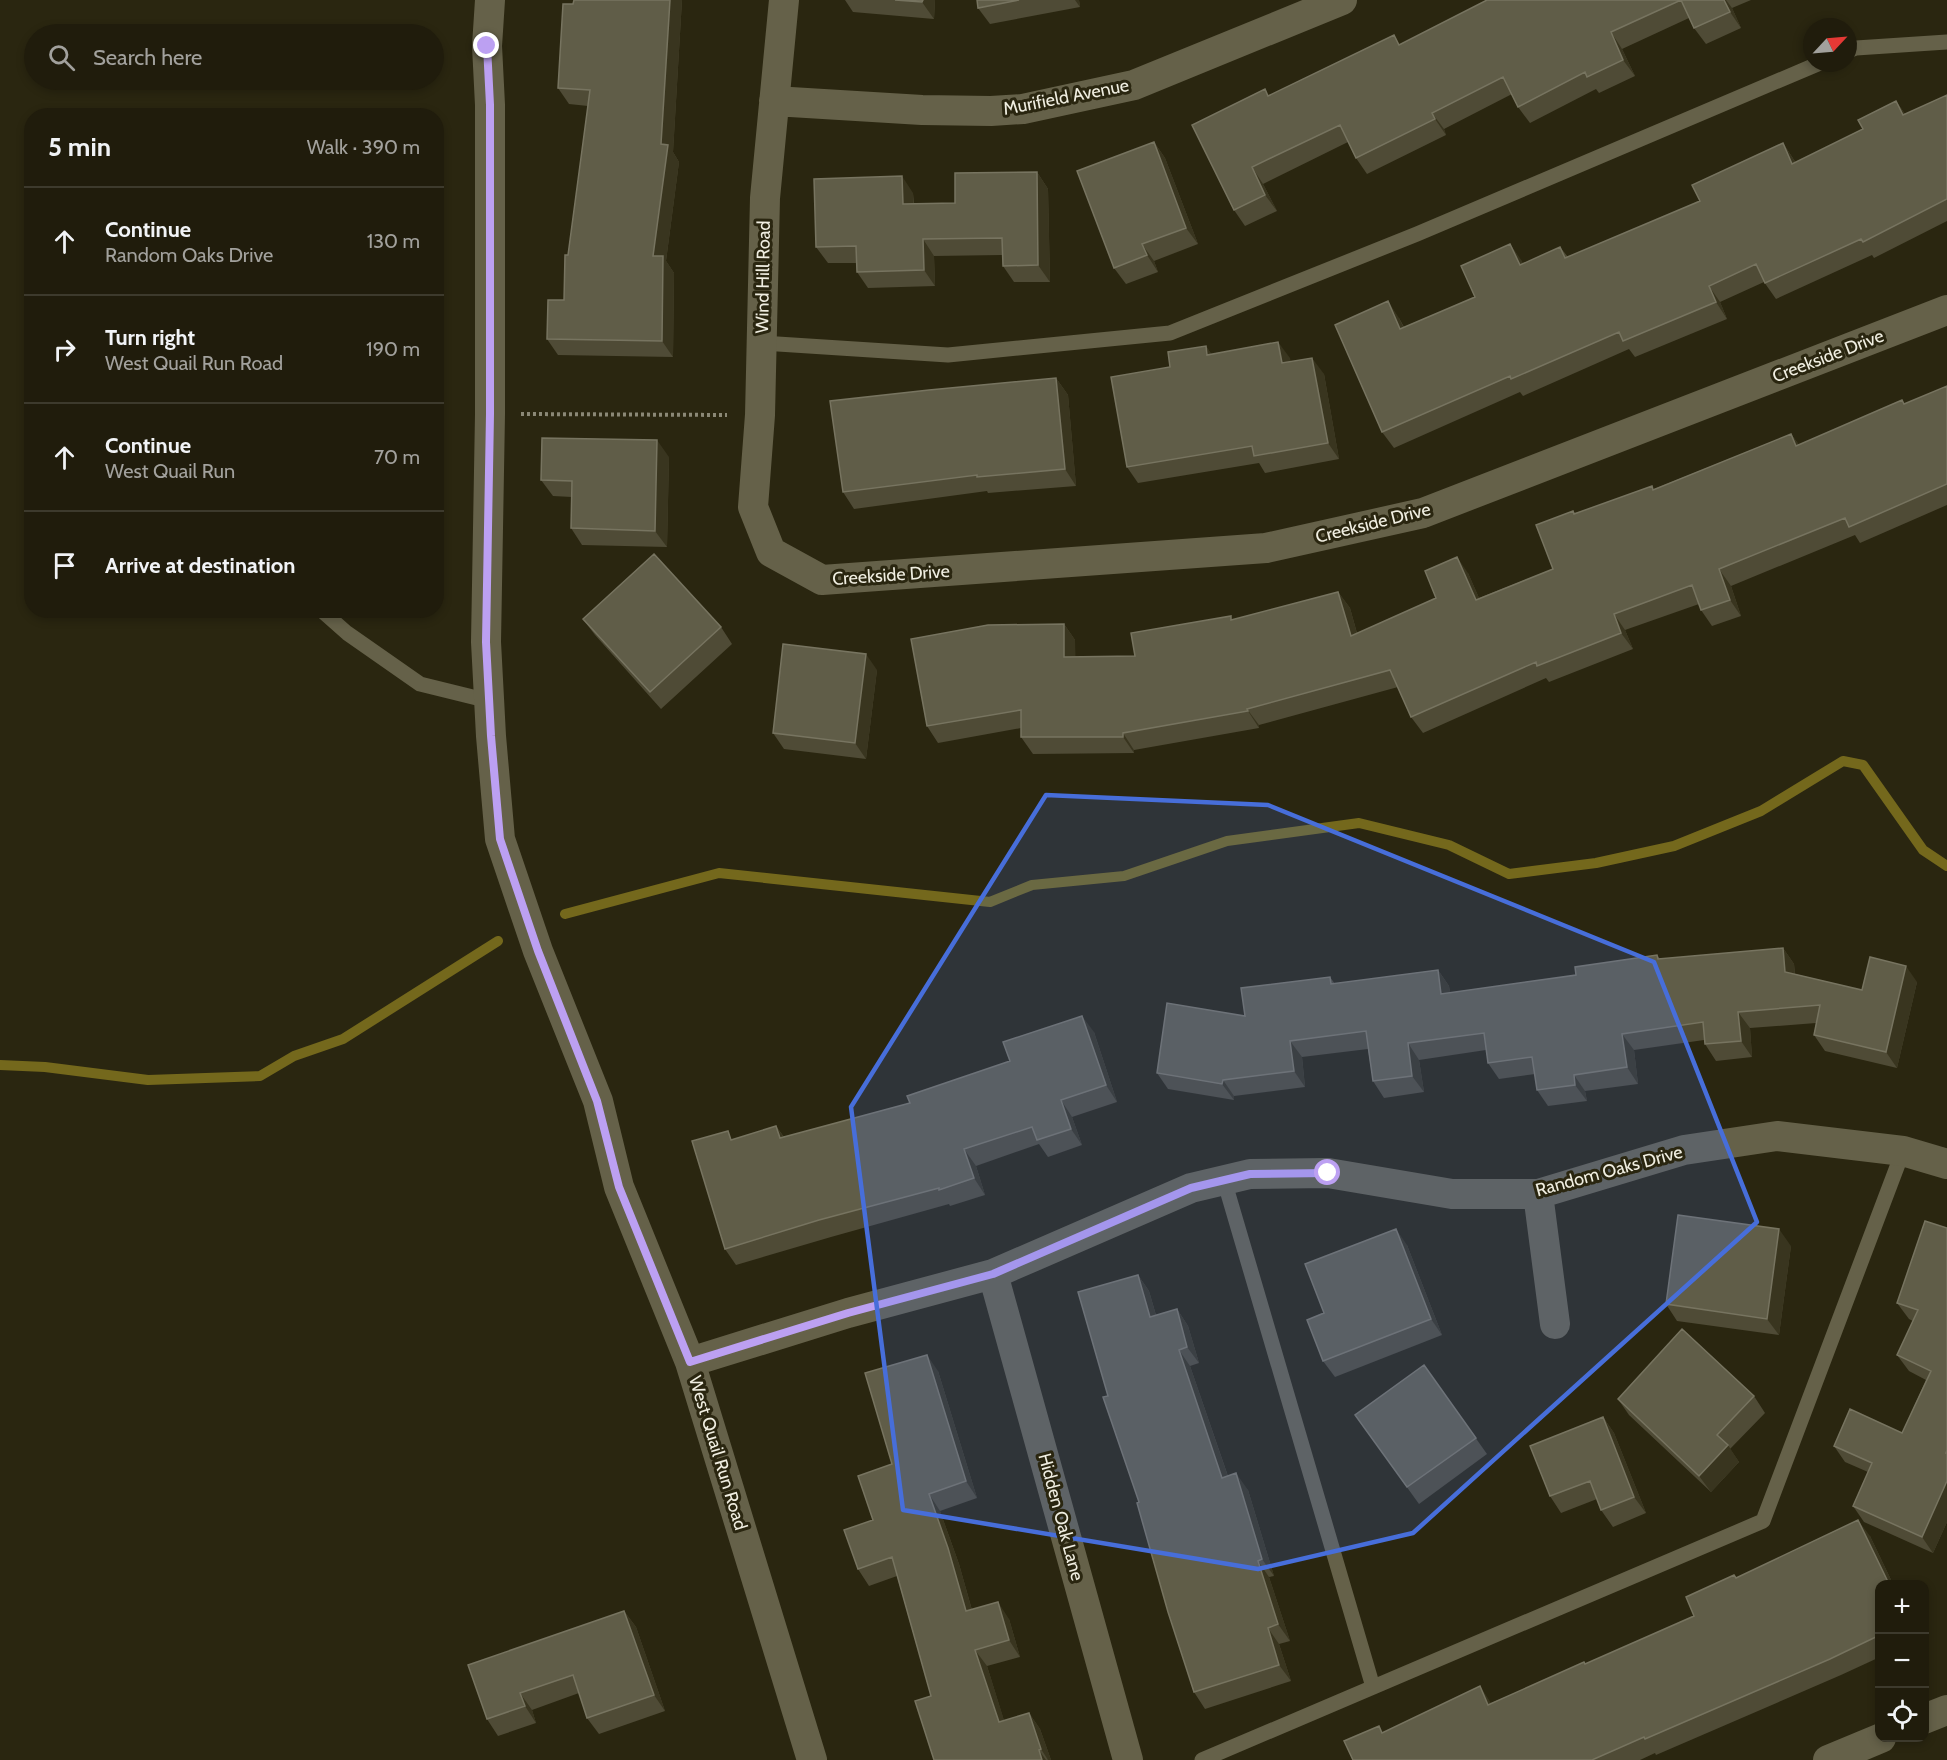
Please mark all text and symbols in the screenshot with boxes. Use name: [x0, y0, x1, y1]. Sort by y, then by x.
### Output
north arrow: [1803, 18, 1857, 72]
search box: [24, 24, 444, 90]
route end: [473, 32, 499, 58]
icon: search: [45, 41, 78, 74]
text: Search here: [93, 44, 202, 71]
street label: Murifield Avenue: [1001, 74, 1131, 120]
text: 5 min: [48, 131, 111, 163]
text: Walk · 390 m: [307, 135, 420, 159]
text: Continue: [105, 216, 191, 243]
street label: Wind Hill Road: [751, 220, 775, 334]
icon: ahead: [48, 225, 81, 258]
text: 130 m: [367, 229, 420, 253]
text: Random Oaks Drive: [105, 243, 273, 267]
text: Turn right: [105, 324, 195, 351]
street label: Creekside Drive: [1769, 325, 1887, 387]
icon: right: [48, 333, 81, 366]
text: 190 m: [366, 337, 420, 361]
text: West Quail Run Road: [105, 351, 283, 375]
text: Continue: [105, 432, 191, 459]
icon: ahead: [48, 441, 81, 474]
text: 70 m: [374, 445, 420, 469]
text: West Quail Run: [105, 459, 235, 483]
street label: Creekside Drive: [1313, 498, 1433, 548]
icon: arrive: [48, 549, 81, 582]
text: Arrive at destination: [105, 552, 295, 579]
street label: Creekside Drive: [831, 560, 951, 590]
street label: Random Oaks Drive: [1533, 1141, 1685, 1201]
route start: [1314, 1159, 1340, 1185]
street label: West Quail Run Road: [684, 1373, 752, 1533]
street label: Hidden Oak Lane: [1033, 1451, 1089, 1583]
map controls: [1875, 1580, 1929, 1742]
button: +: [1875, 1580, 1929, 1634]
button: −: [1875, 1634, 1929, 1688]
button: locate: [1875, 1688, 1929, 1742]

